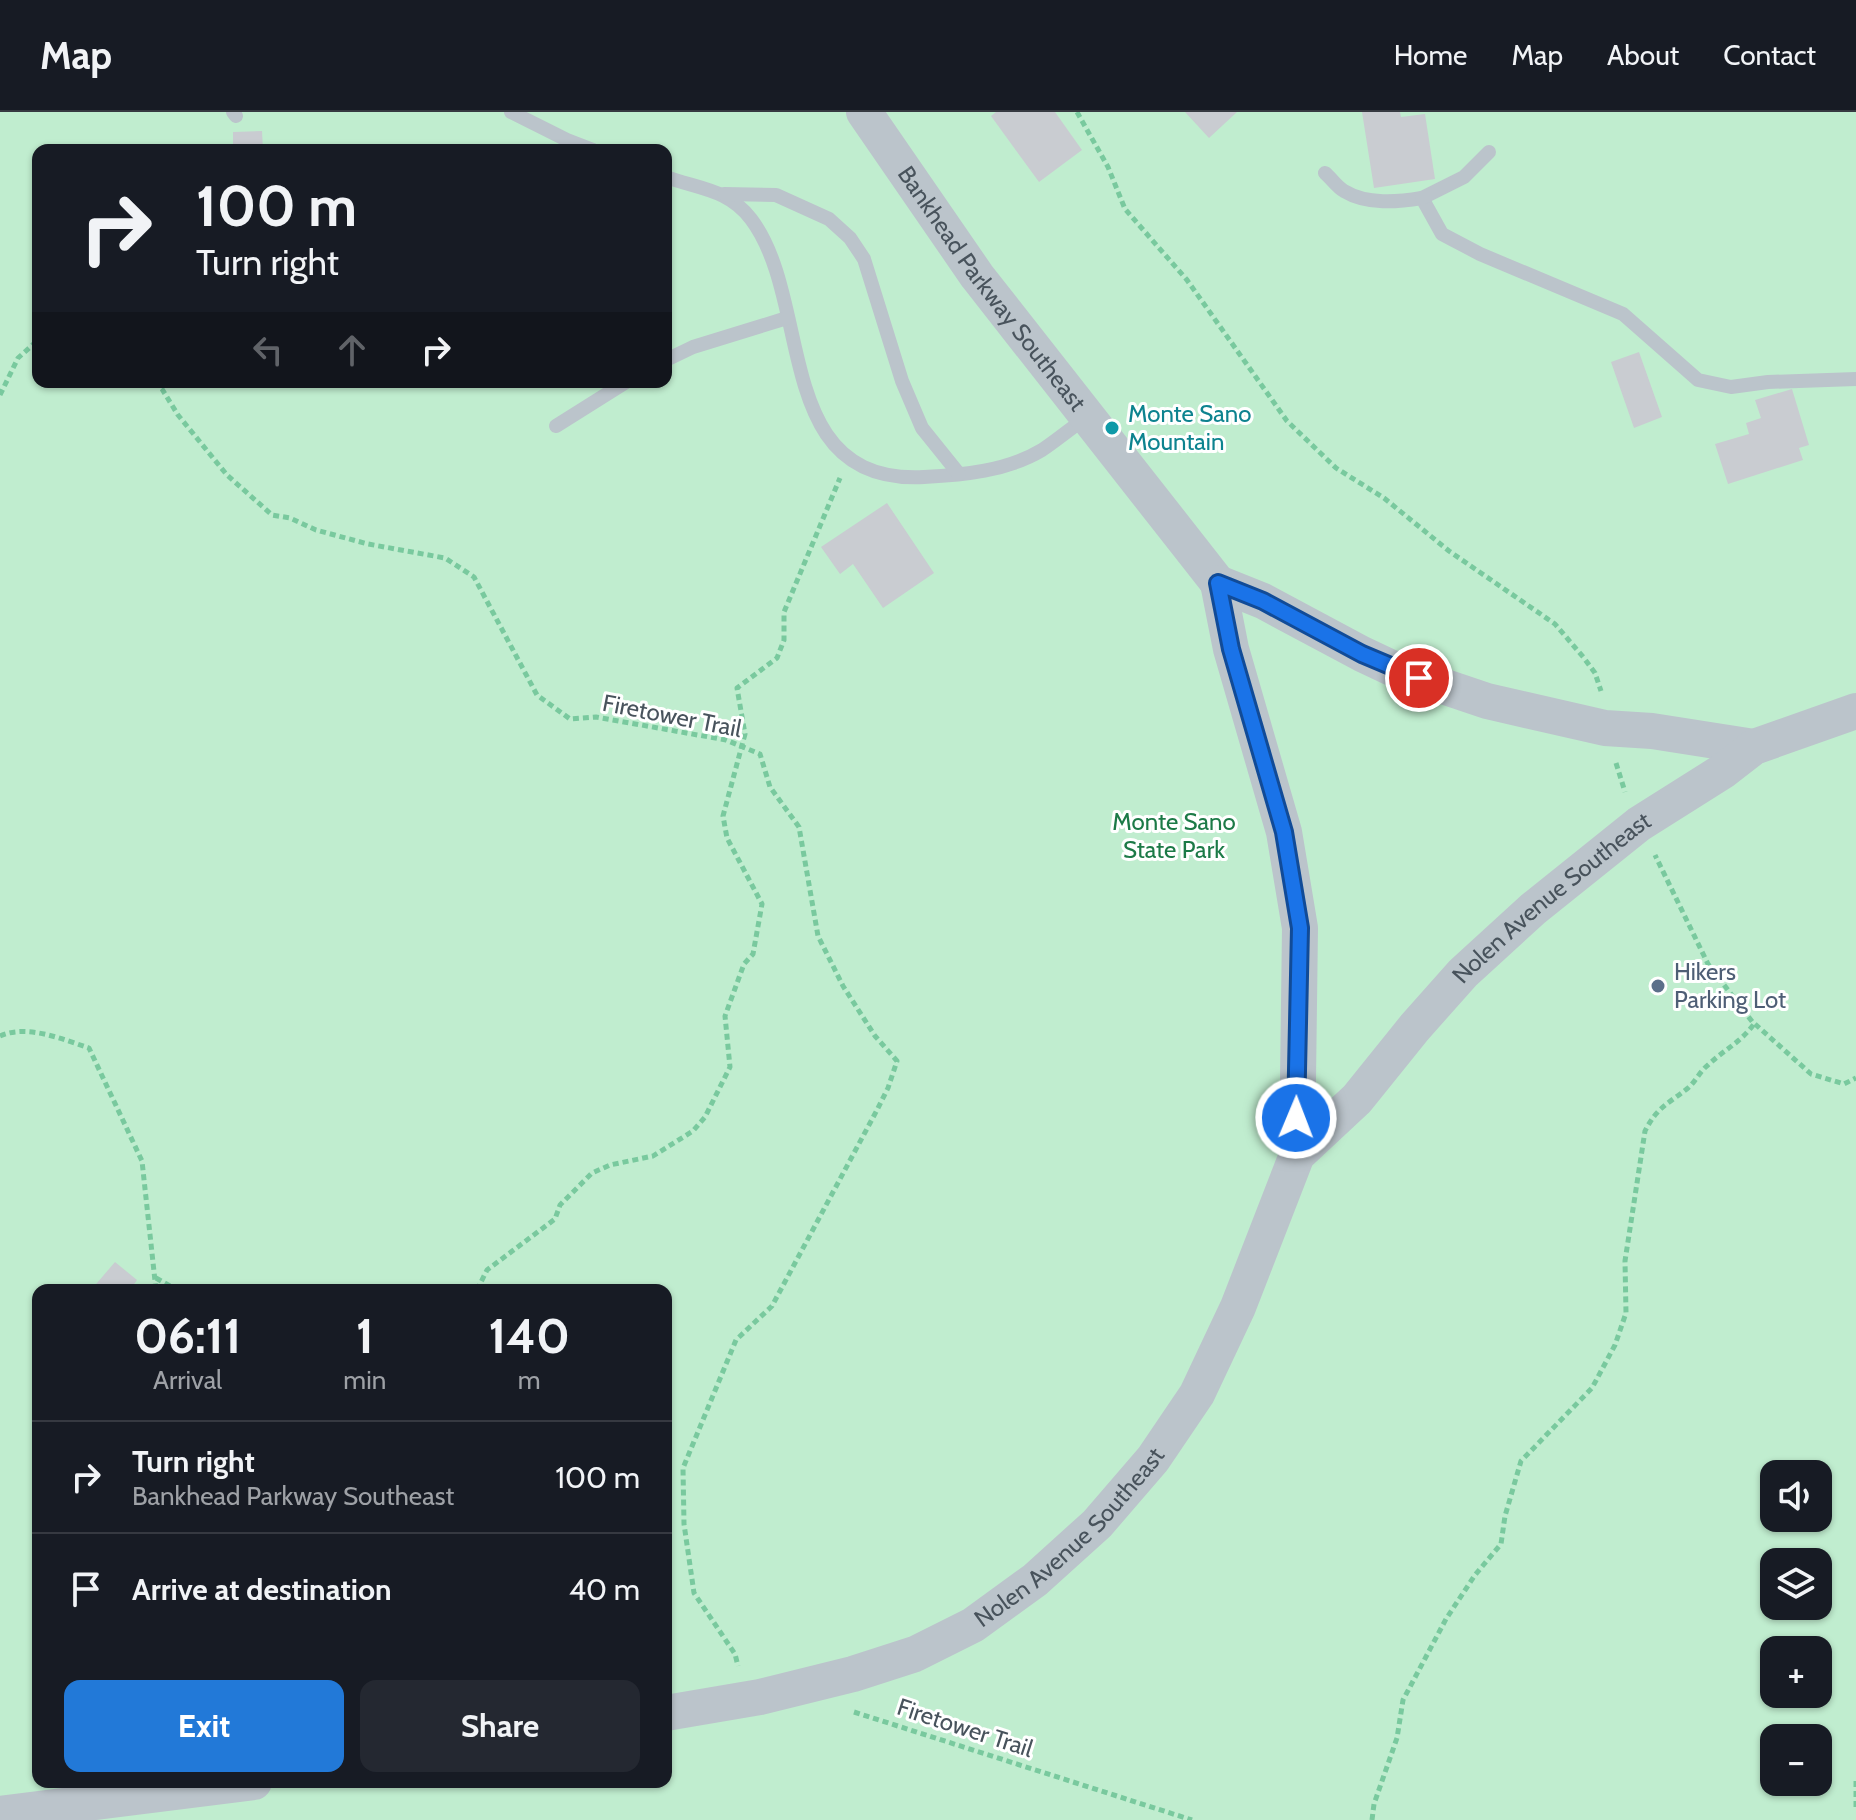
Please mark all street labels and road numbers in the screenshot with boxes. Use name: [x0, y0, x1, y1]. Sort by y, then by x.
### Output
street label: Bankhead Parkway Southeast: [892, 160, 1092, 417]
street label: Firetower Trail: [600, 688, 744, 743]
street label: Nolen Avenue Southeast: [1446, 805, 1656, 989]
street label: Nolen Avenue Southeast: [969, 1442, 1170, 1633]
street label: Firetower Trail: [894, 1692, 1037, 1763]

